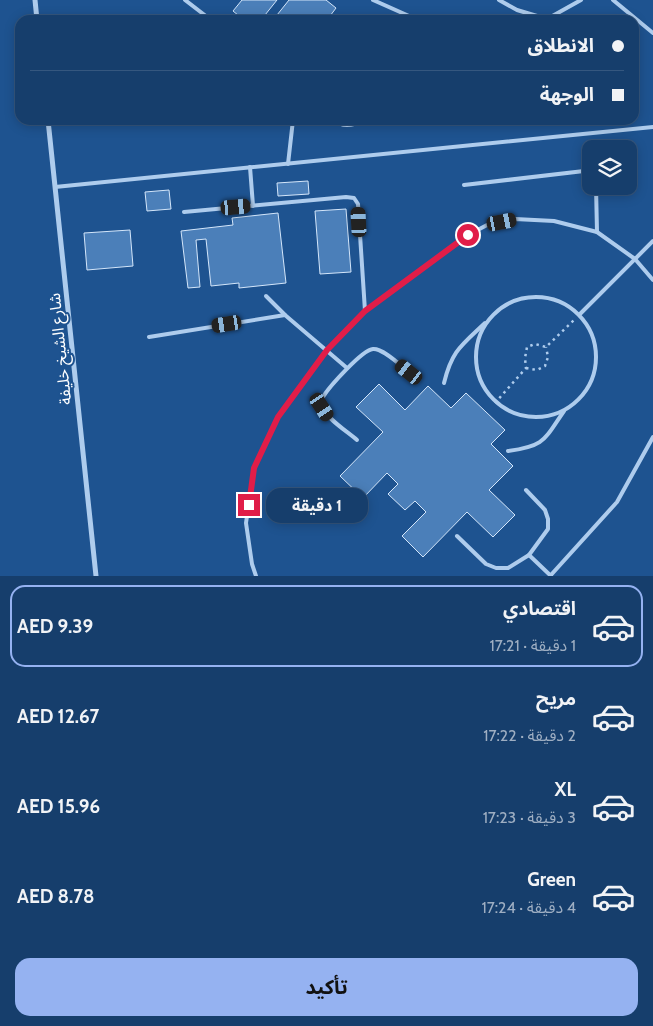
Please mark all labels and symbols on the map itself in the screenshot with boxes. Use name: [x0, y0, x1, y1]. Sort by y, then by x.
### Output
car: [220, 198, 251, 216]
car: [350, 207, 367, 237]
car: [485, 212, 518, 232]
route start: [457, 224, 479, 246]
street label: شارع الشيخ خليفة: [45, 292, 78, 406]
car: [211, 314, 242, 334]
car: [392, 357, 425, 387]
car: [307, 390, 336, 424]
callout: 1 دقيقة: [266, 488, 369, 522]
route end: [238, 494, 260, 516]

